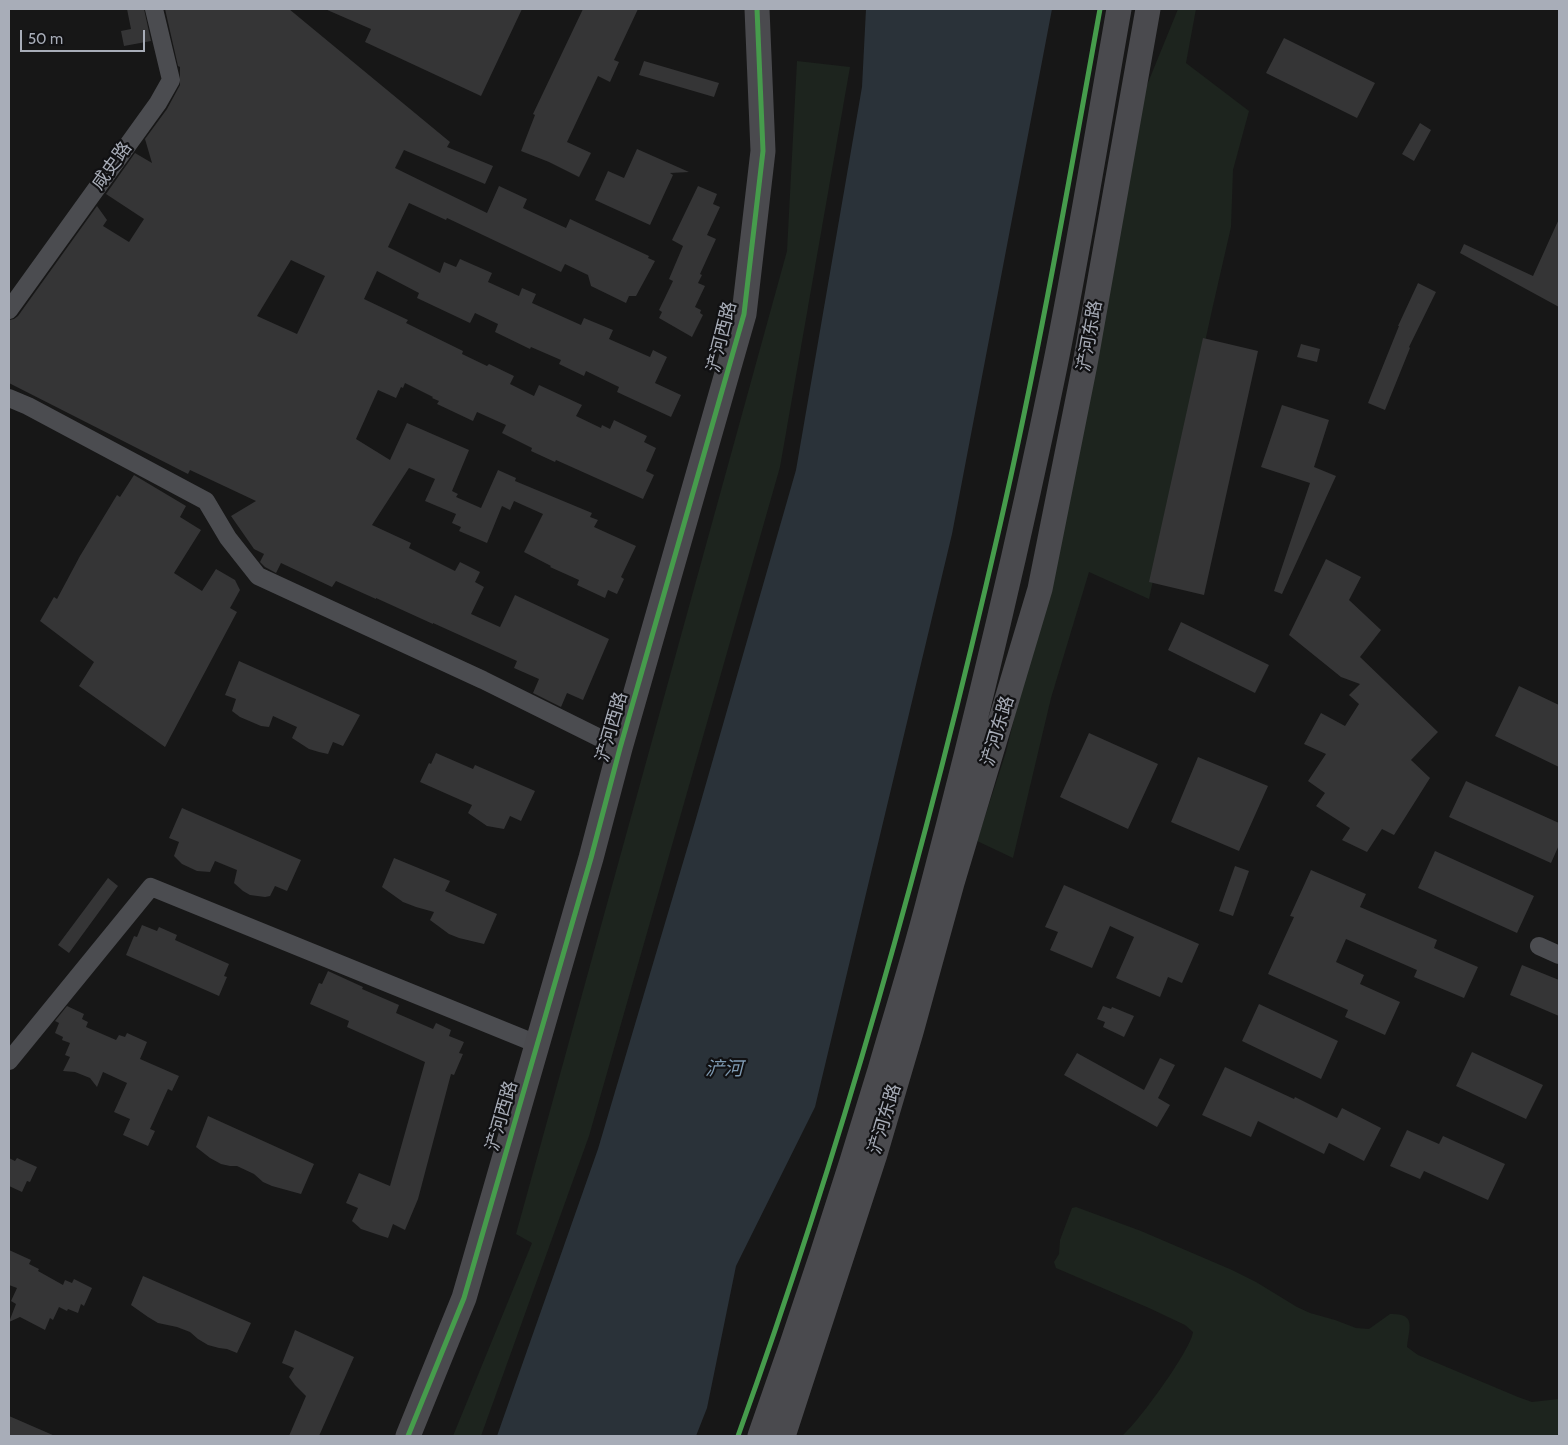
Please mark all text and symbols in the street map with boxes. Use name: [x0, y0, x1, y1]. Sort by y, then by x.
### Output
scale bar: [22, 20, 148, 52]
text: 50 m: [28, 30, 63, 48]
street label: 咸史路: [87, 138, 137, 194]
street label: 浐河西路: [703, 299, 741, 375]
street label: 浐河东路: [1073, 299, 1107, 373]
street label: 浐河西路: [592, 689, 632, 765]
street label: 浐河东路: [977, 693, 1019, 769]
water label: 浐河: [705, 1058, 743, 1080]
street label: 浐河西路: [482, 1078, 522, 1154]
street label: 浐河东路: [864, 1081, 906, 1157]

